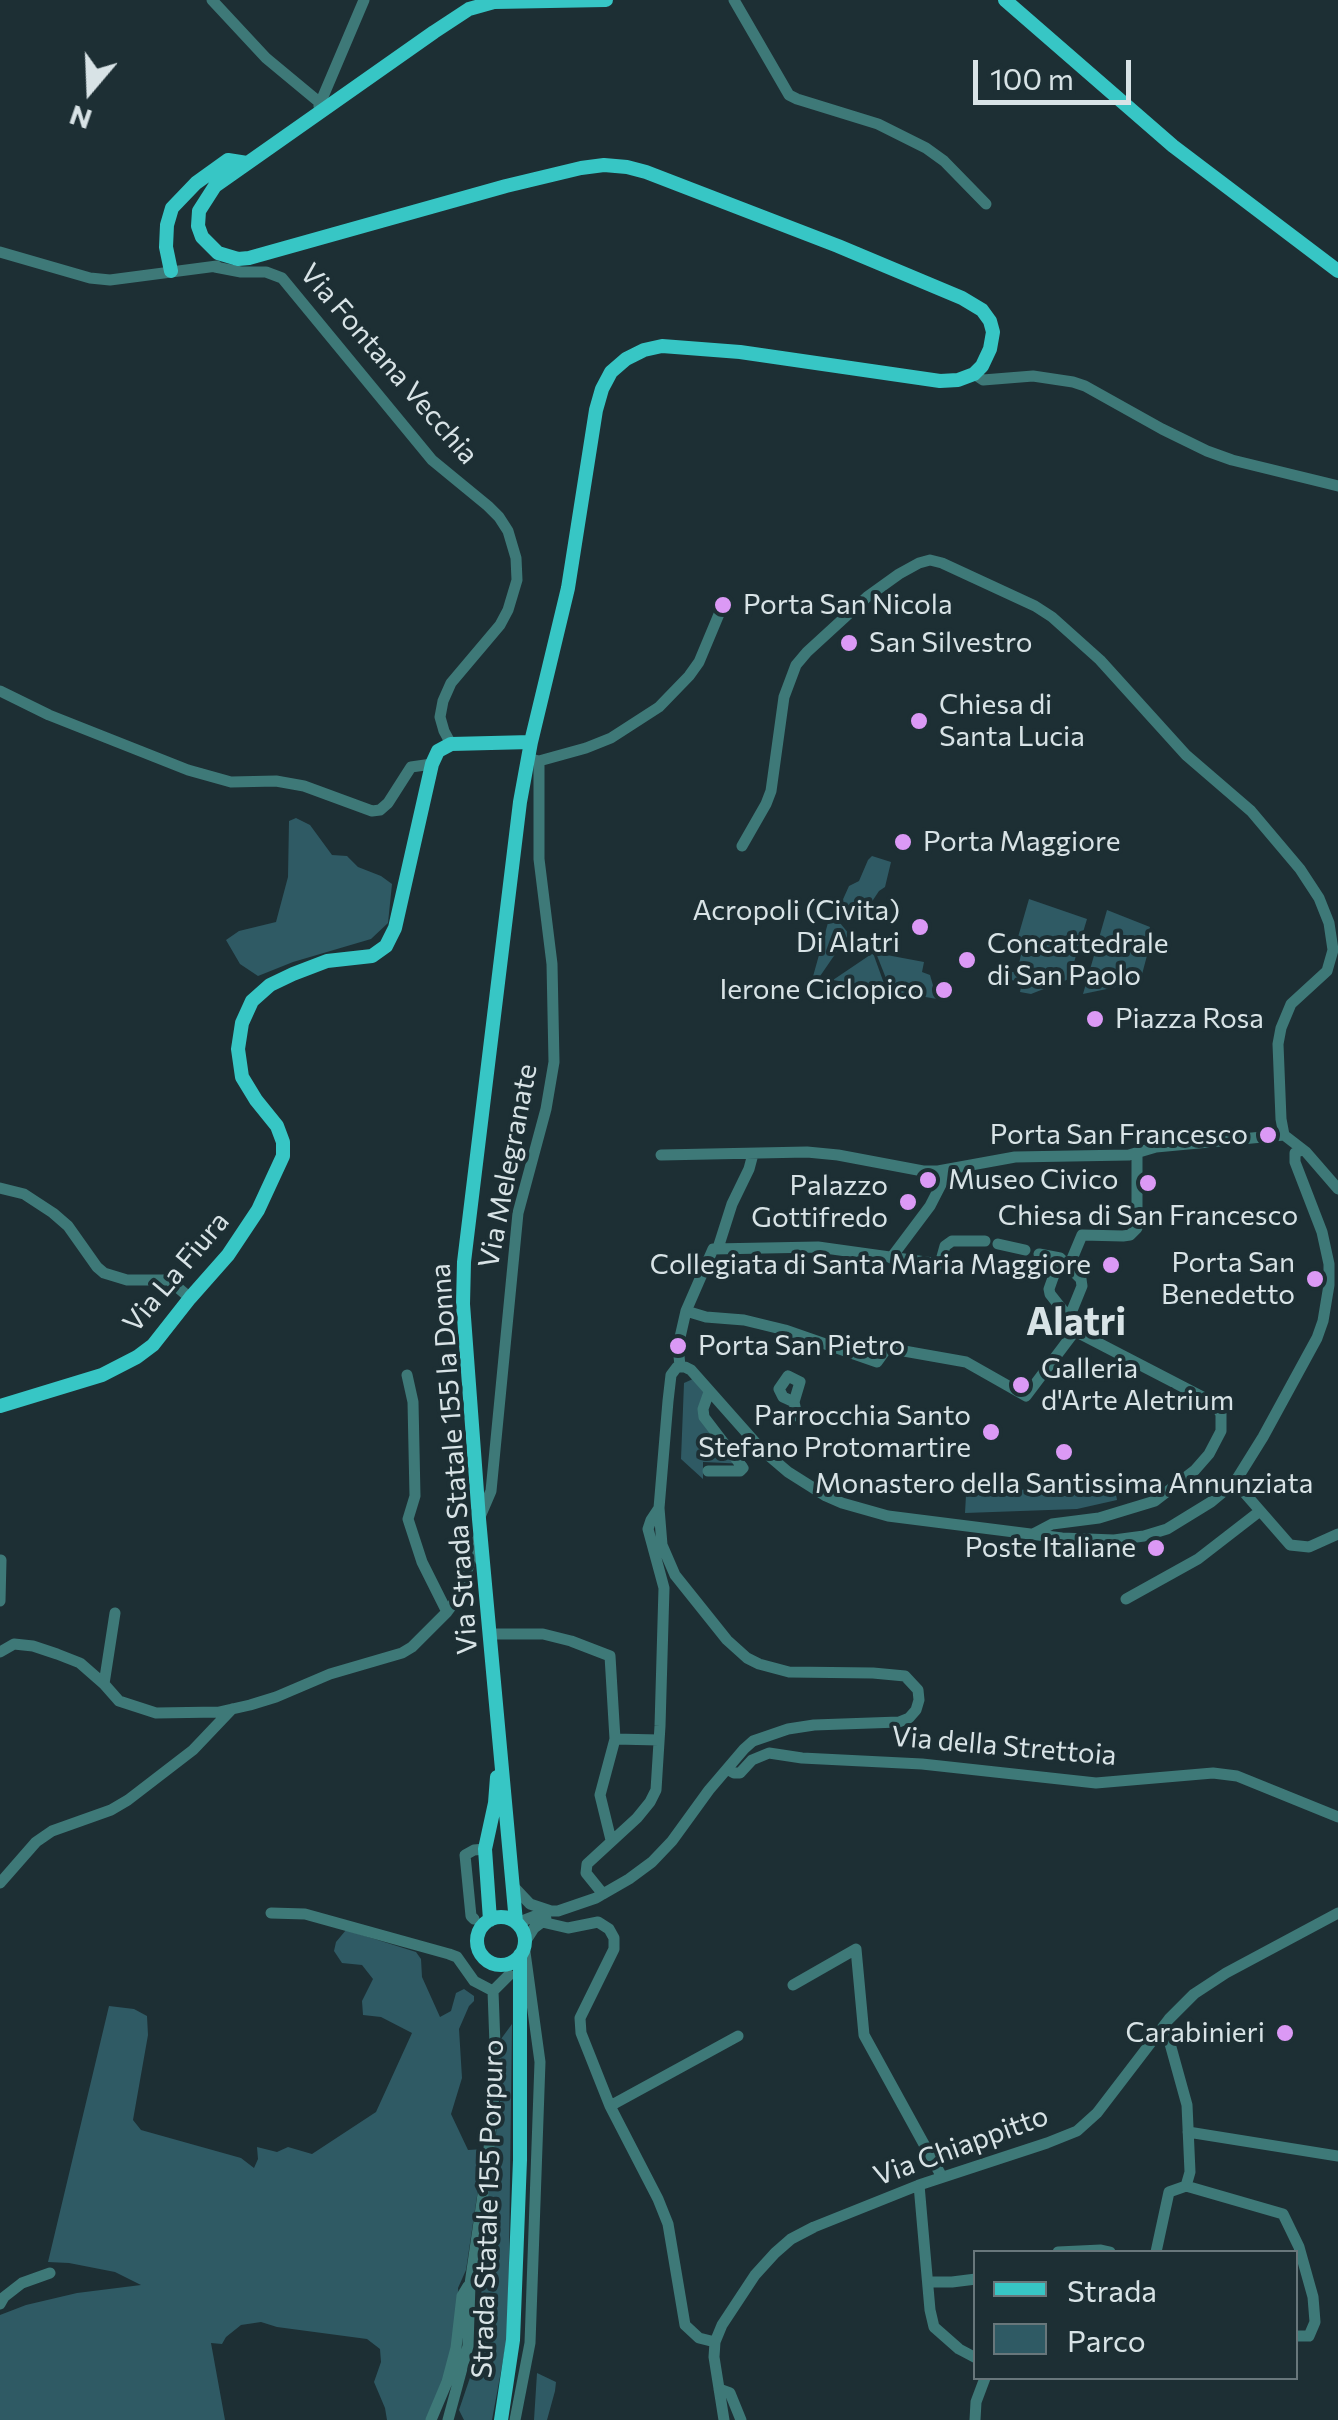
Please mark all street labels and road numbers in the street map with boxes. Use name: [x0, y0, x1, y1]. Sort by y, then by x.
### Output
street label: Via Fontana Vecchia: [293, 257, 485, 471]
street label: Via Melegranate: [472, 1061, 544, 1271]
street label: Via La Fiura: [116, 1205, 236, 1339]
street label: Via Strada Statale 155 la Donna: [424, 1262, 484, 1656]
street label: Via della Strettoia: [890, 1719, 1118, 1773]
street label: Strada Statale 155 Porpuro: [465, 2039, 511, 2379]
street label: Via Chiappitto: [869, 2099, 1053, 2193]

